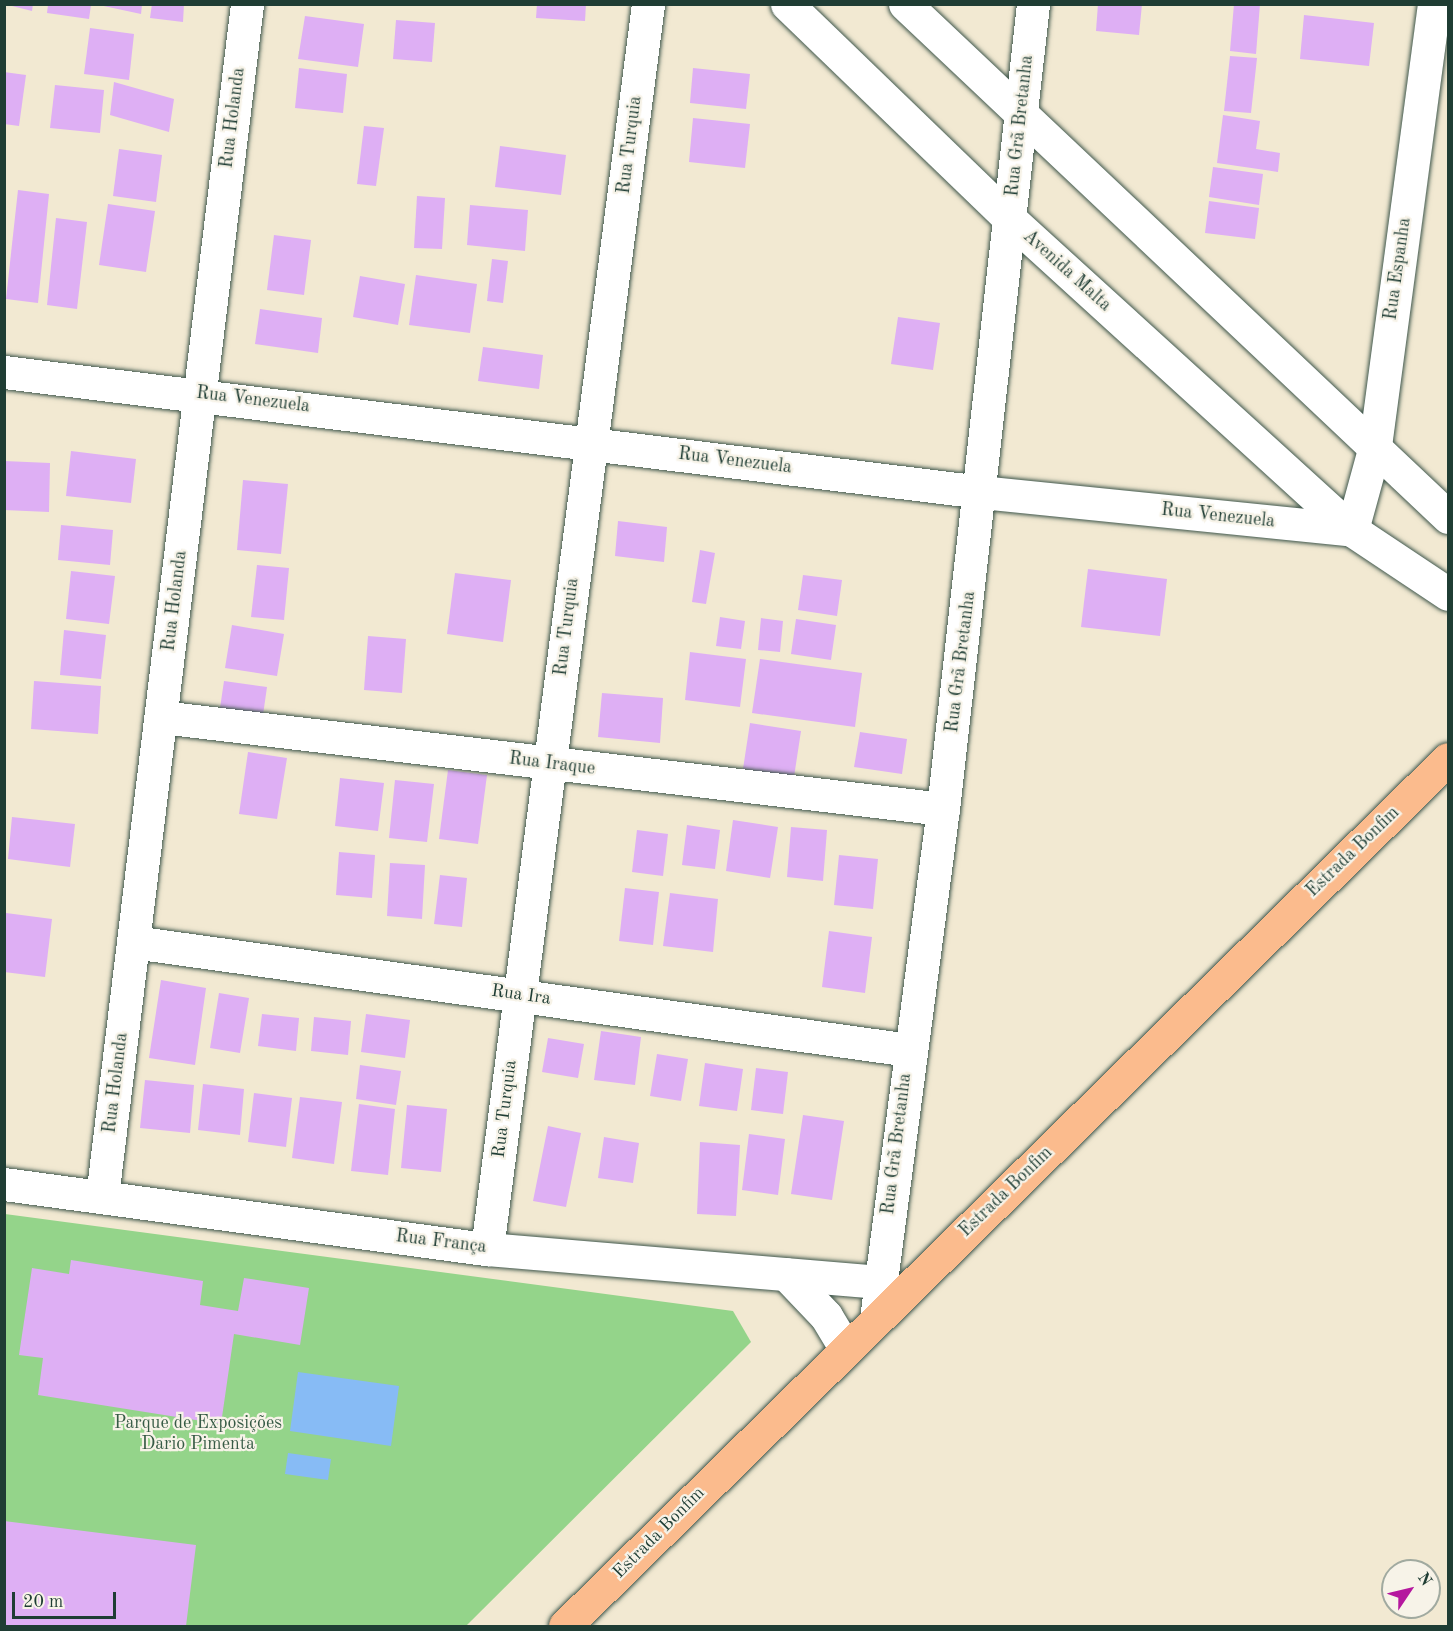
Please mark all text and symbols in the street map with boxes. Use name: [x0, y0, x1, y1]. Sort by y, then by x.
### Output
street label: Rua Grã Bretanha: [1002, 54, 1038, 198]
street label: Rua Holanda: [216, 66, 250, 170]
street label: Rua Turquia: [613, 95, 647, 195]
street label: Rua Espanha: [1380, 216, 1416, 322]
street label: Avenida Malta: [1018, 226, 1116, 316]
street label: Rua Venezuela: [195, 382, 311, 418]
street label: Rua Venezuela: [677, 443, 793, 479]
street label: Rua Venezuela: [1160, 499, 1276, 533]
street label: Rua Holanda: [158, 549, 192, 653]
street label: Rua Turquia: [550, 577, 584, 677]
street label: Rua Grã Bretanha: [942, 590, 980, 734]
street label: Rua Iraque: [508, 748, 596, 780]
street label: Estrada Bonfim: [1302, 802, 1404, 902]
street label: Rua Ira: [490, 980, 552, 1010]
street label: Rua Holanda: [99, 1031, 133, 1135]
street label: Rua Turquia: [488, 1059, 522, 1159]
street label: Rua Grã Bretanha: [878, 1072, 916, 1216]
street label: Estrada Bonfim: [955, 1142, 1057, 1242]
street label: Rua França: [394, 1226, 488, 1258]
park label: Parque de Exposições Dario Pimenta: [114, 1413, 282, 1456]
street label: Estrada Bonfim: [609, 1483, 709, 1583]
north arrow: [1381, 1559, 1441, 1619]
text: N: [1414, 1570, 1434, 1589]
scale bar: [15, 1580, 118, 1618]
text: 20 m: [23, 1593, 63, 1611]

